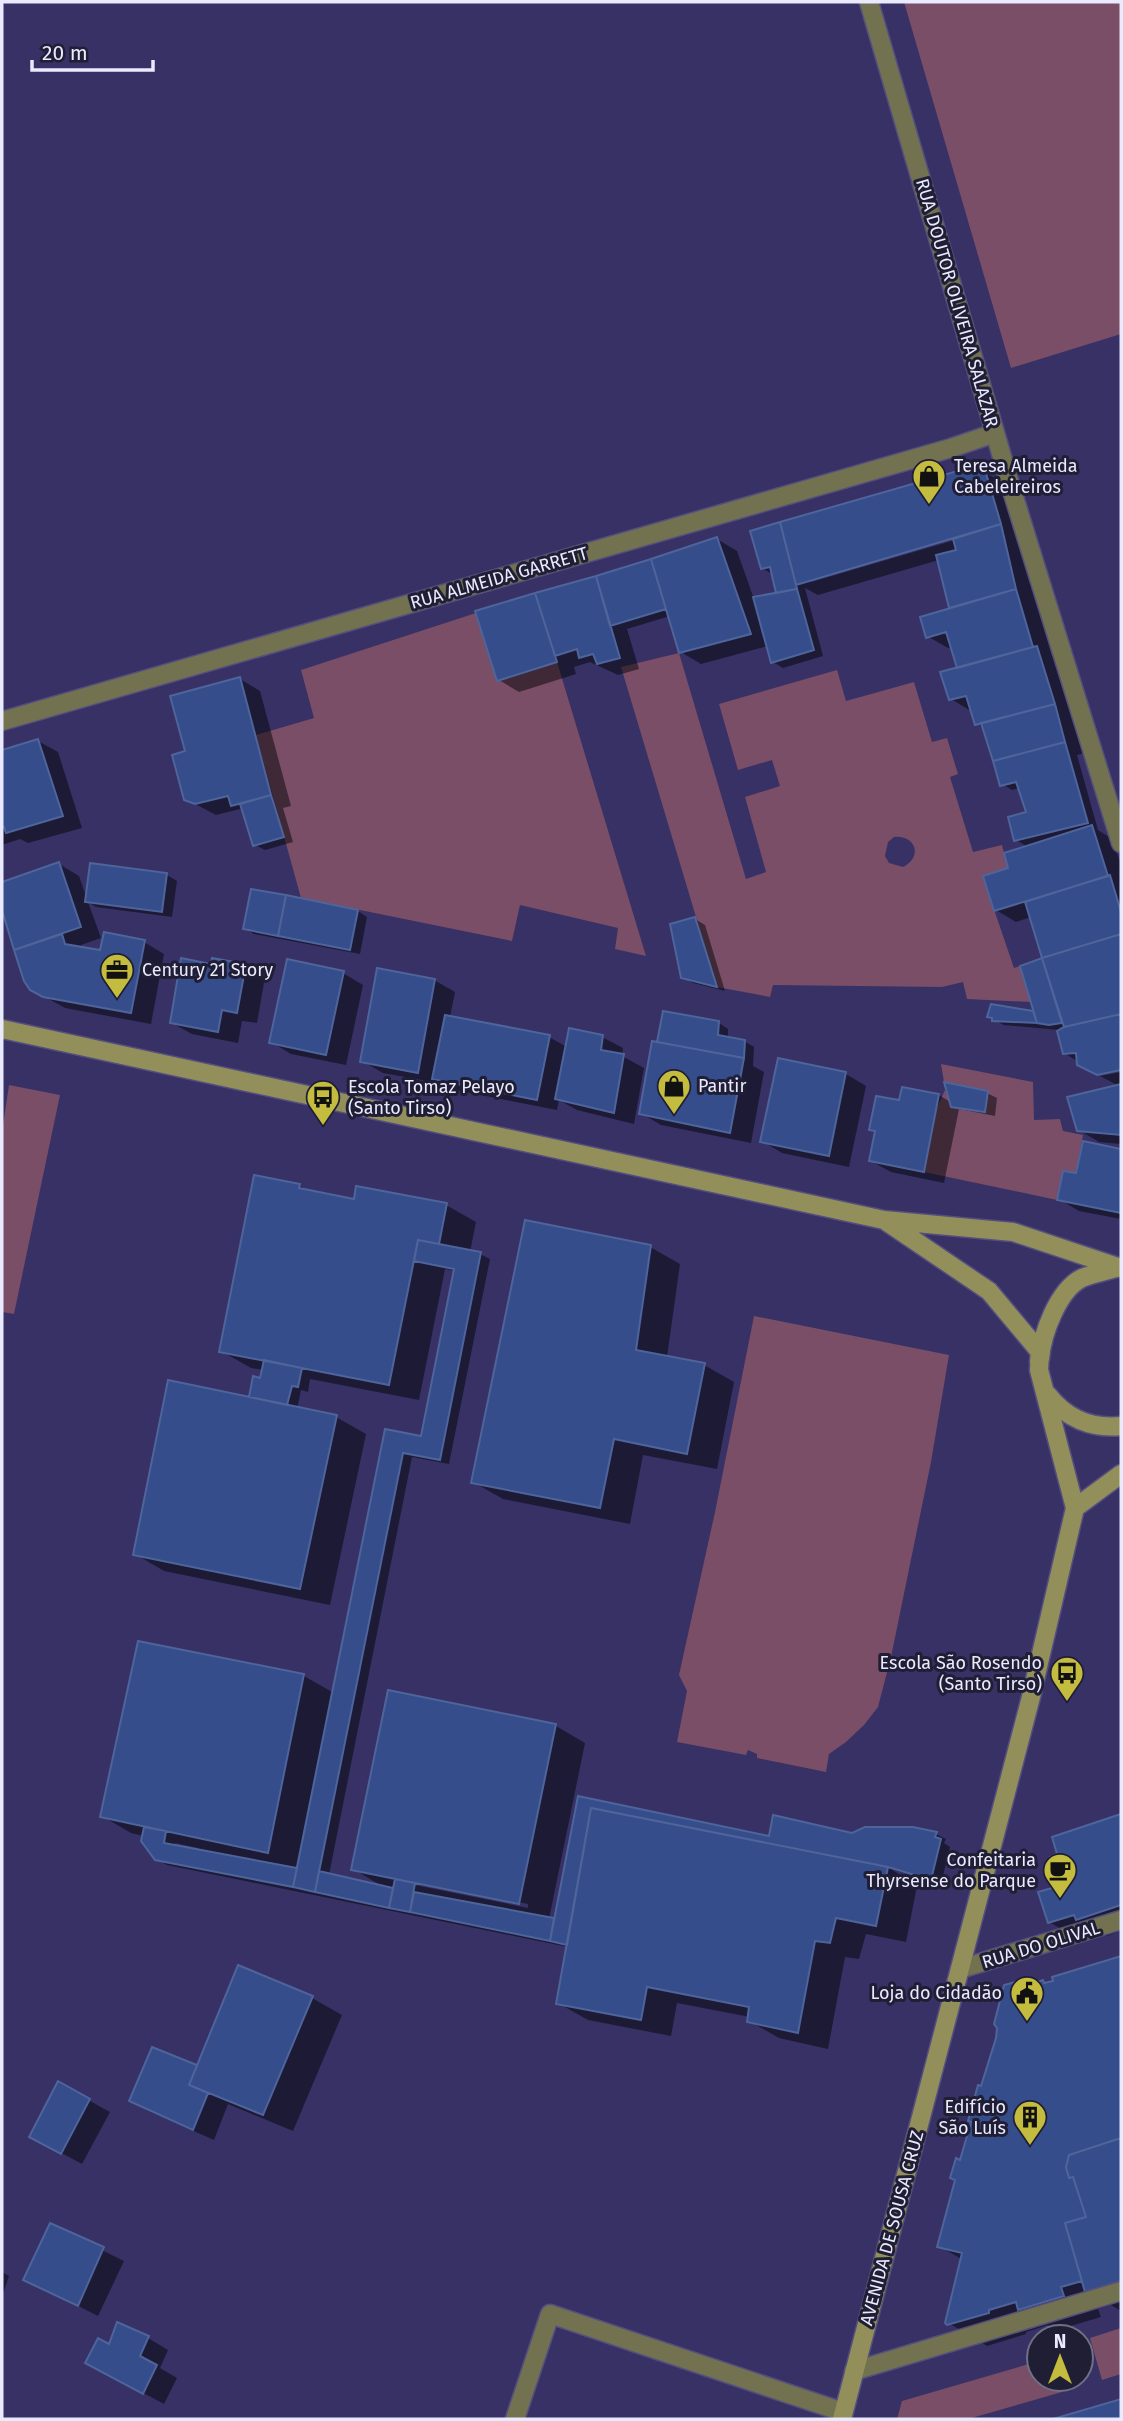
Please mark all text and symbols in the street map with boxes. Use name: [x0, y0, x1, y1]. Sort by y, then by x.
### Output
scale bar: [32, 28, 152, 72]
text: 20 m: [42, 40, 88, 66]
street label: RUA DOUTOR OLIVEIRA SALAZAR: [911, 176, 1003, 430]
place label: Teresa Almeida Cabeleireiros: [954, 455, 1078, 498]
shop icon: Teresa Almeida Cabeleireiros: [910, 457, 948, 506]
street label: RUA ALMEIDA GARRETT: [408, 542, 591, 614]
office icon: Century 21 Story: [98, 951, 136, 1000]
place label: Century 21 Story: [142, 959, 273, 981]
shop icon: Pantir: [655, 1067, 693, 1116]
place label: Pantir: [698, 1075, 746, 1097]
place label: Escola Tomaz Pelayo (Santo Tirso): [348, 1076, 515, 1119]
bus stop icon: Escola Tomaz Pelayo (Santo Tirso): [304, 1078, 342, 1127]
place label: Escola São Rosendo (Santo Tirso): [879, 1652, 1042, 1695]
bus stop icon: Escola São Rosendo (Santo Tirso): [1048, 1654, 1086, 1703]
place label: Confeitaria Thyrsense do Parque: [866, 1849, 1036, 1892]
cafe icon: Confeitaria Thyrsense do Parque: [1041, 1851, 1079, 1900]
street label: RUA DO OLIVAL: [979, 1917, 1103, 1973]
public building icon: Loja do Cidadão: [1008, 1974, 1046, 2023]
place label: Loja do Cidadão: [871, 1982, 1002, 2004]
place label: Edifício São Luís: [938, 2096, 1006, 2139]
building icon: Edifício São Luís: [1011, 2098, 1049, 2147]
street label: AVENIDA DE SOUSA CRUZ: [855, 2128, 929, 2328]
north arrow: [1025, 2323, 1095, 2393]
text: N: [1054, 2330, 1066, 2353]

